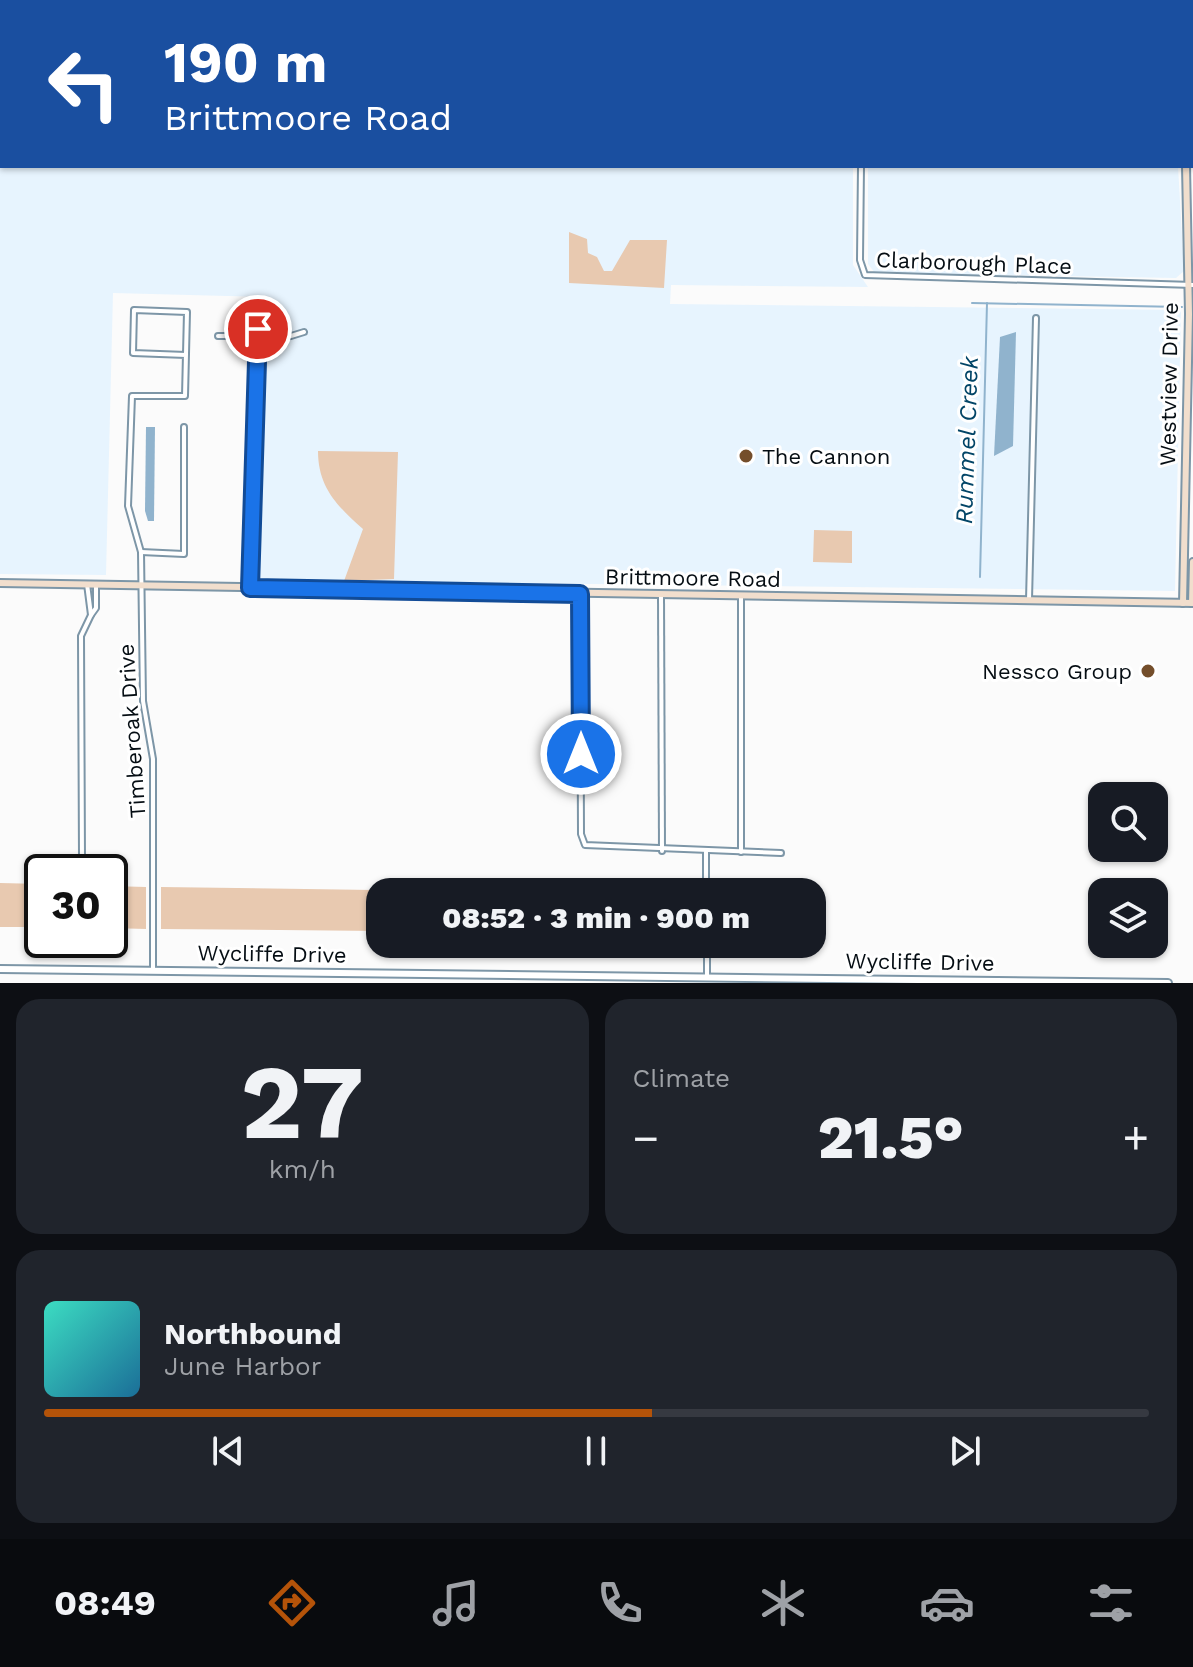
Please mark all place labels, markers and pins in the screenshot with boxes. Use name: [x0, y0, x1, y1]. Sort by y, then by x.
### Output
pin: [224, 295, 292, 363]
place label: The Cannon: [762, 444, 890, 469]
marker: The Cannon: [737, 447, 755, 465]
place label: Nessco Group: [982, 659, 1132, 684]
marker: Nessco Group: [1139, 662, 1157, 680]

